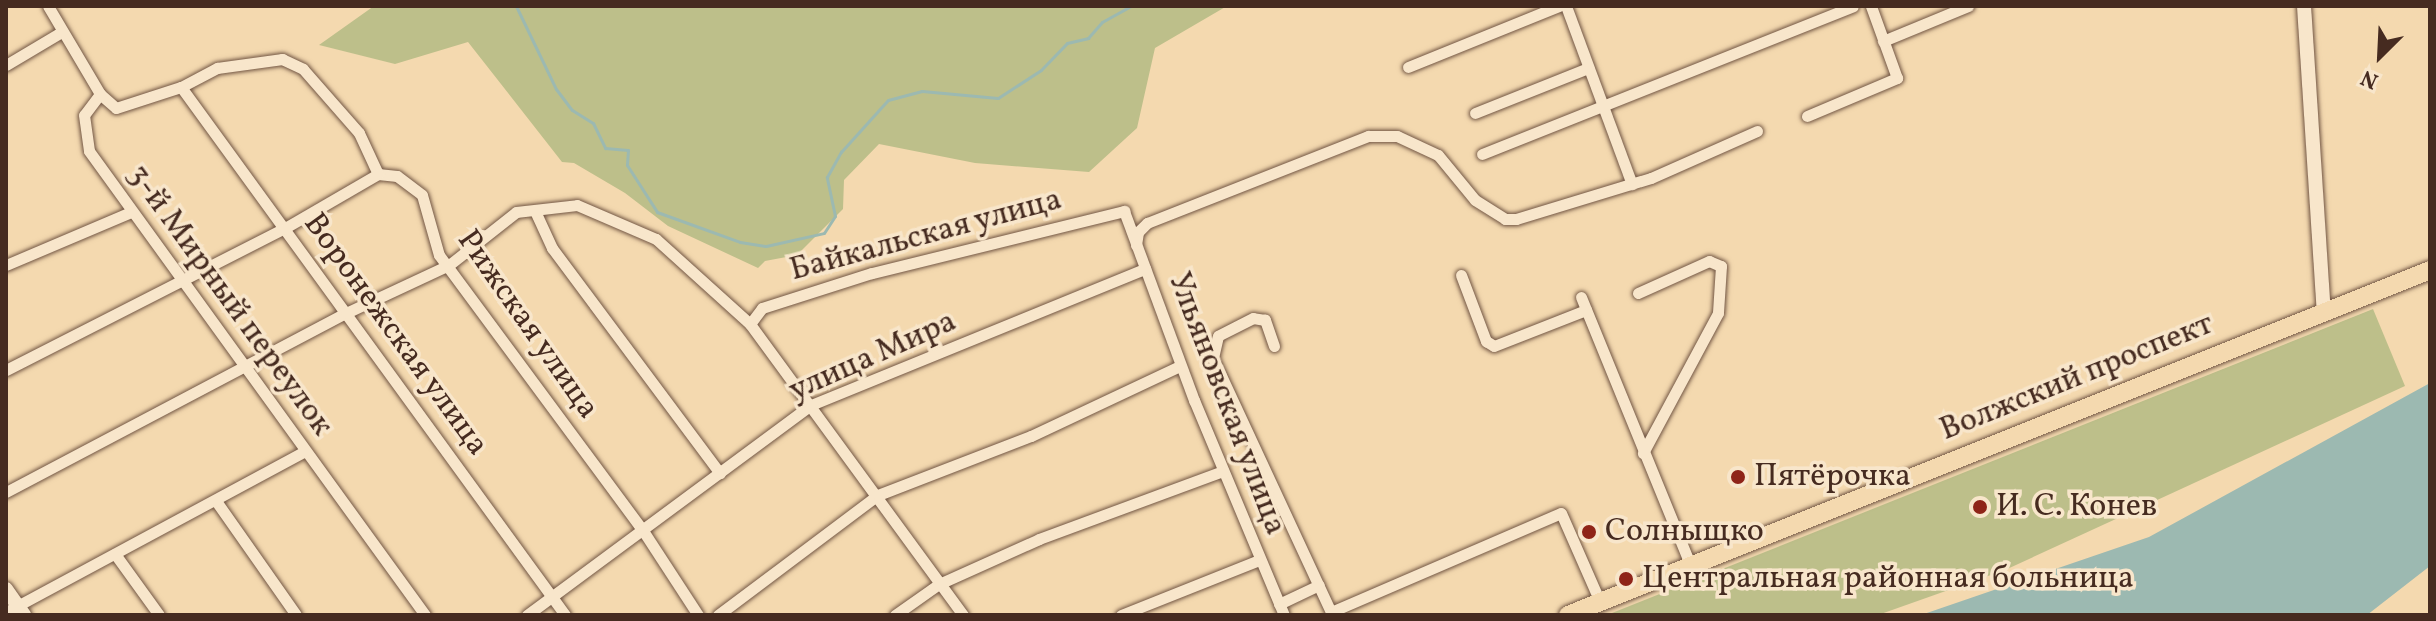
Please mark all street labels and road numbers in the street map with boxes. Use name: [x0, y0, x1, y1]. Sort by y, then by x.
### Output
street label: 3-й Мирный переулок: [118, 158, 340, 444]
street label: Байкальская улица: [786, 181, 1066, 291]
street label: Воронежская улица: [294, 206, 496, 464]
street label: Рижская улица: [447, 223, 607, 427]
street label: Ульяновская улица: [1158, 267, 1294, 541]
street label: улица Мира: [783, 303, 963, 411]
street label: Волжский проспект: [1935, 306, 2219, 450]

